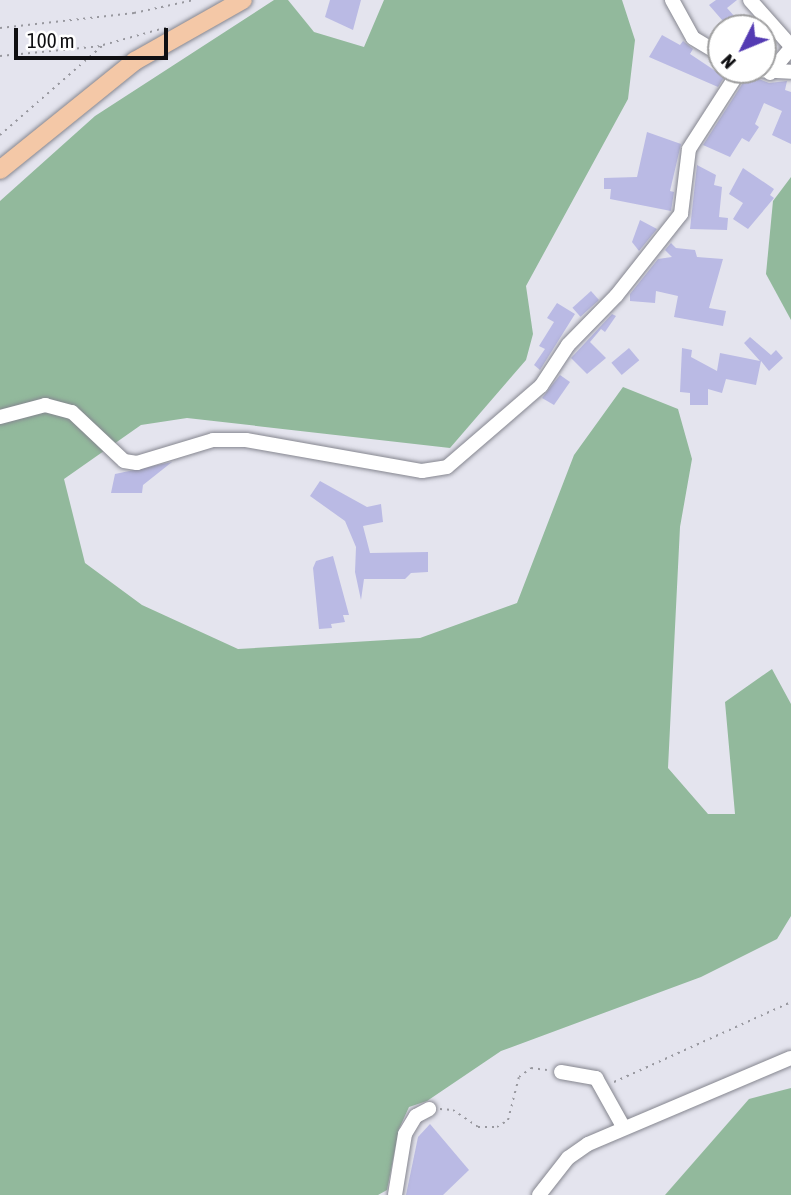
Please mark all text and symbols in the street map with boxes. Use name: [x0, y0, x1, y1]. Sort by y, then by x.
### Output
scale bar: [18, 14, 172, 58]
north arrow: [707, 14, 777, 84]
text: 100 m: [27, 28, 75, 52]
text: N: [716, 50, 740, 74]

